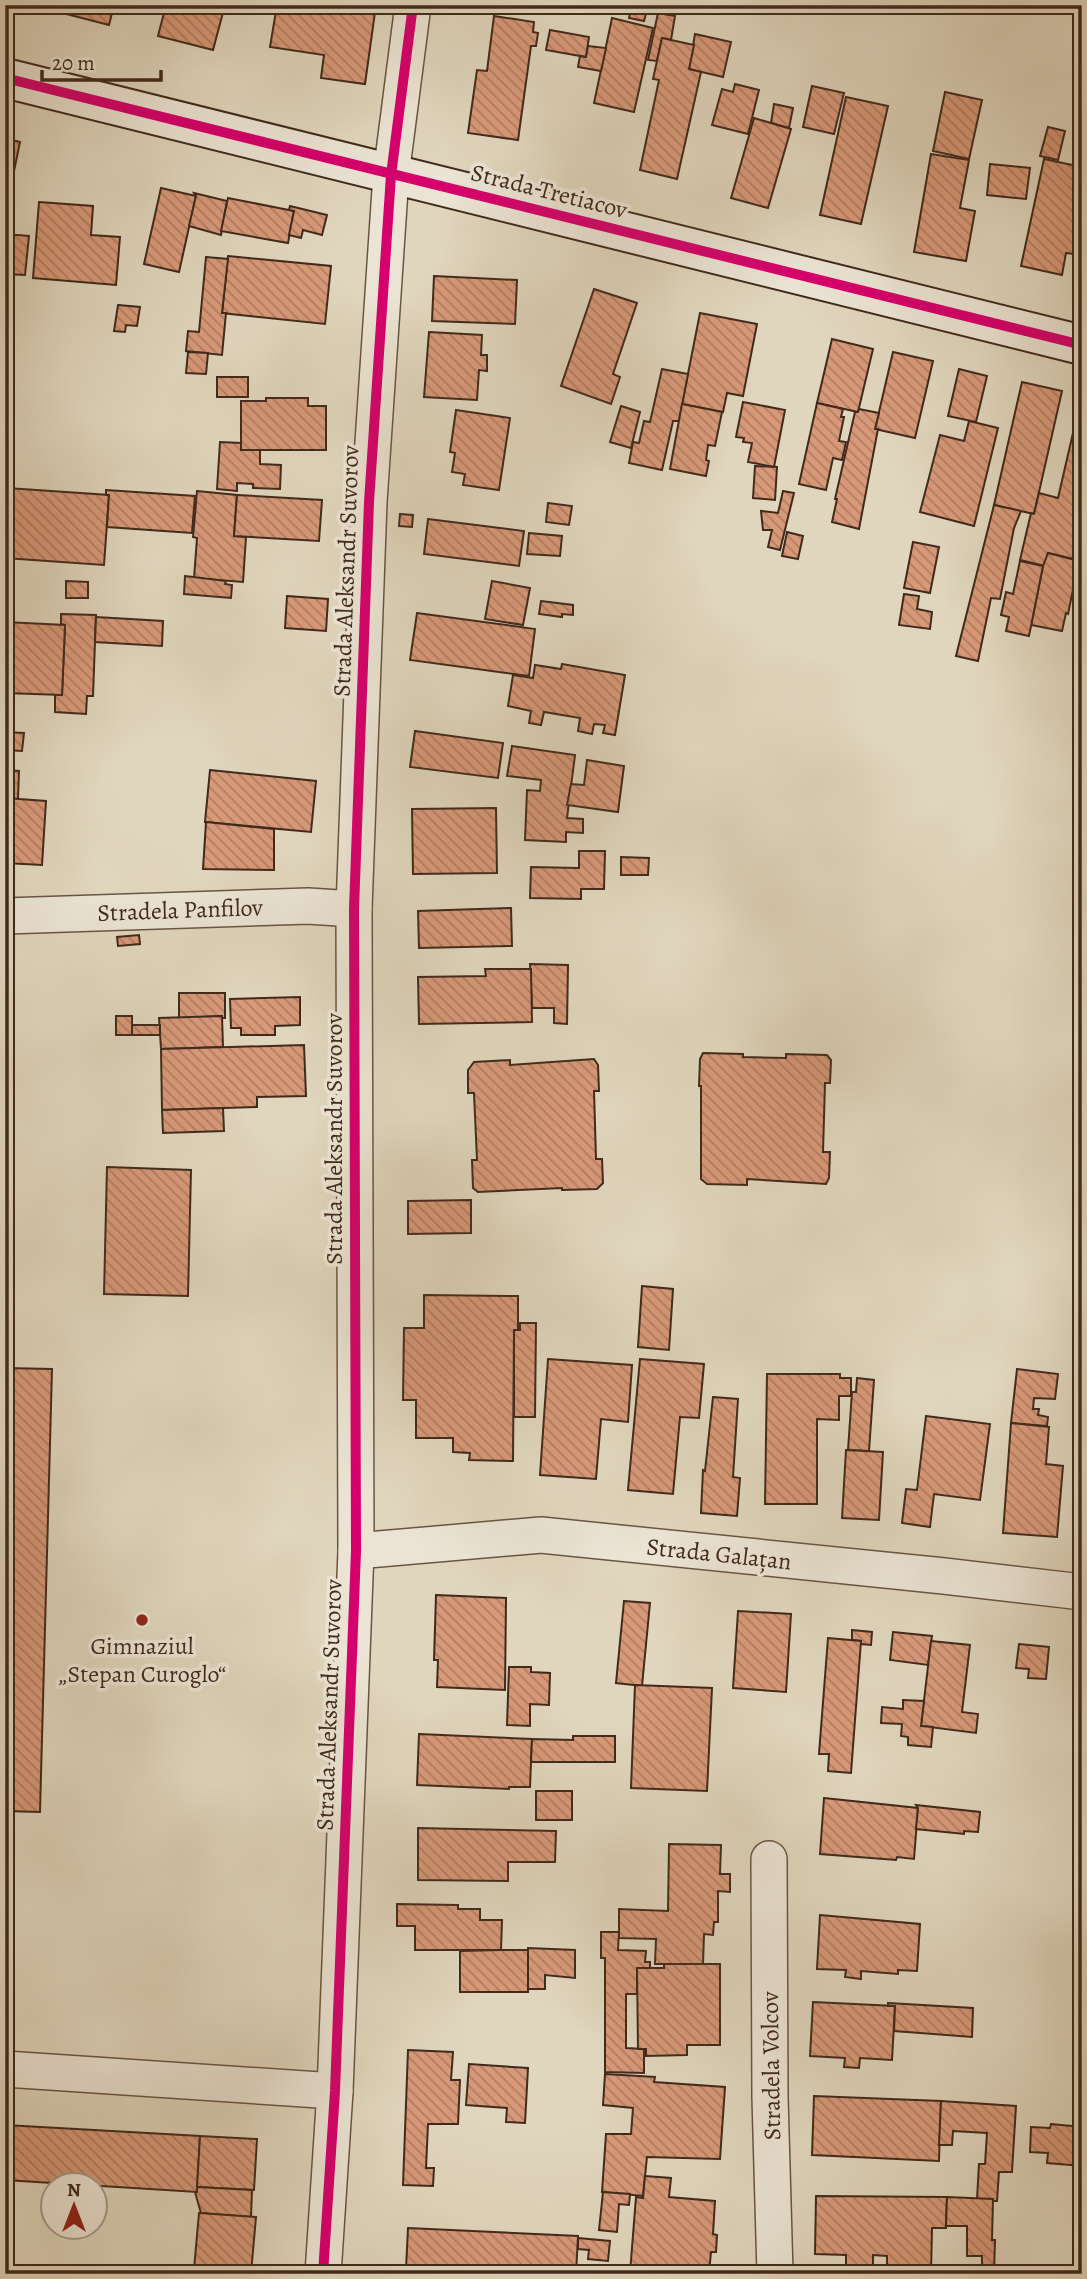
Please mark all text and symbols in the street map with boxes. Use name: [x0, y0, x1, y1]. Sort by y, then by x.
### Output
scale bar: [42, 38, 161, 82]
text: 20 m: [52, 49, 95, 77]
street label: Strada Tretiacov: [468, 156, 631, 226]
street label: Strada Aleksandr Suvorov: [326, 444, 366, 697]
street label: Stradela Panfilov: [97, 891, 264, 929]
street label: Strada Aleksandr Suvorov: [318, 1013, 350, 1265]
street label: Strada Galațan: [645, 1530, 793, 1578]
street label: Strada Aleksandr Suvorov: [309, 1578, 349, 1831]
marker: Gimnaziul „Stepan Curoglo“: [134, 1612, 150, 1628]
place label: Gimnaziul „Stepan Curoglo“: [58, 1630, 226, 1690]
street label: Stradela Volcov: [754, 1991, 788, 2141]
north arrow: [38, 2170, 108, 2240]
text: N: [67, 2177, 81, 2203]

